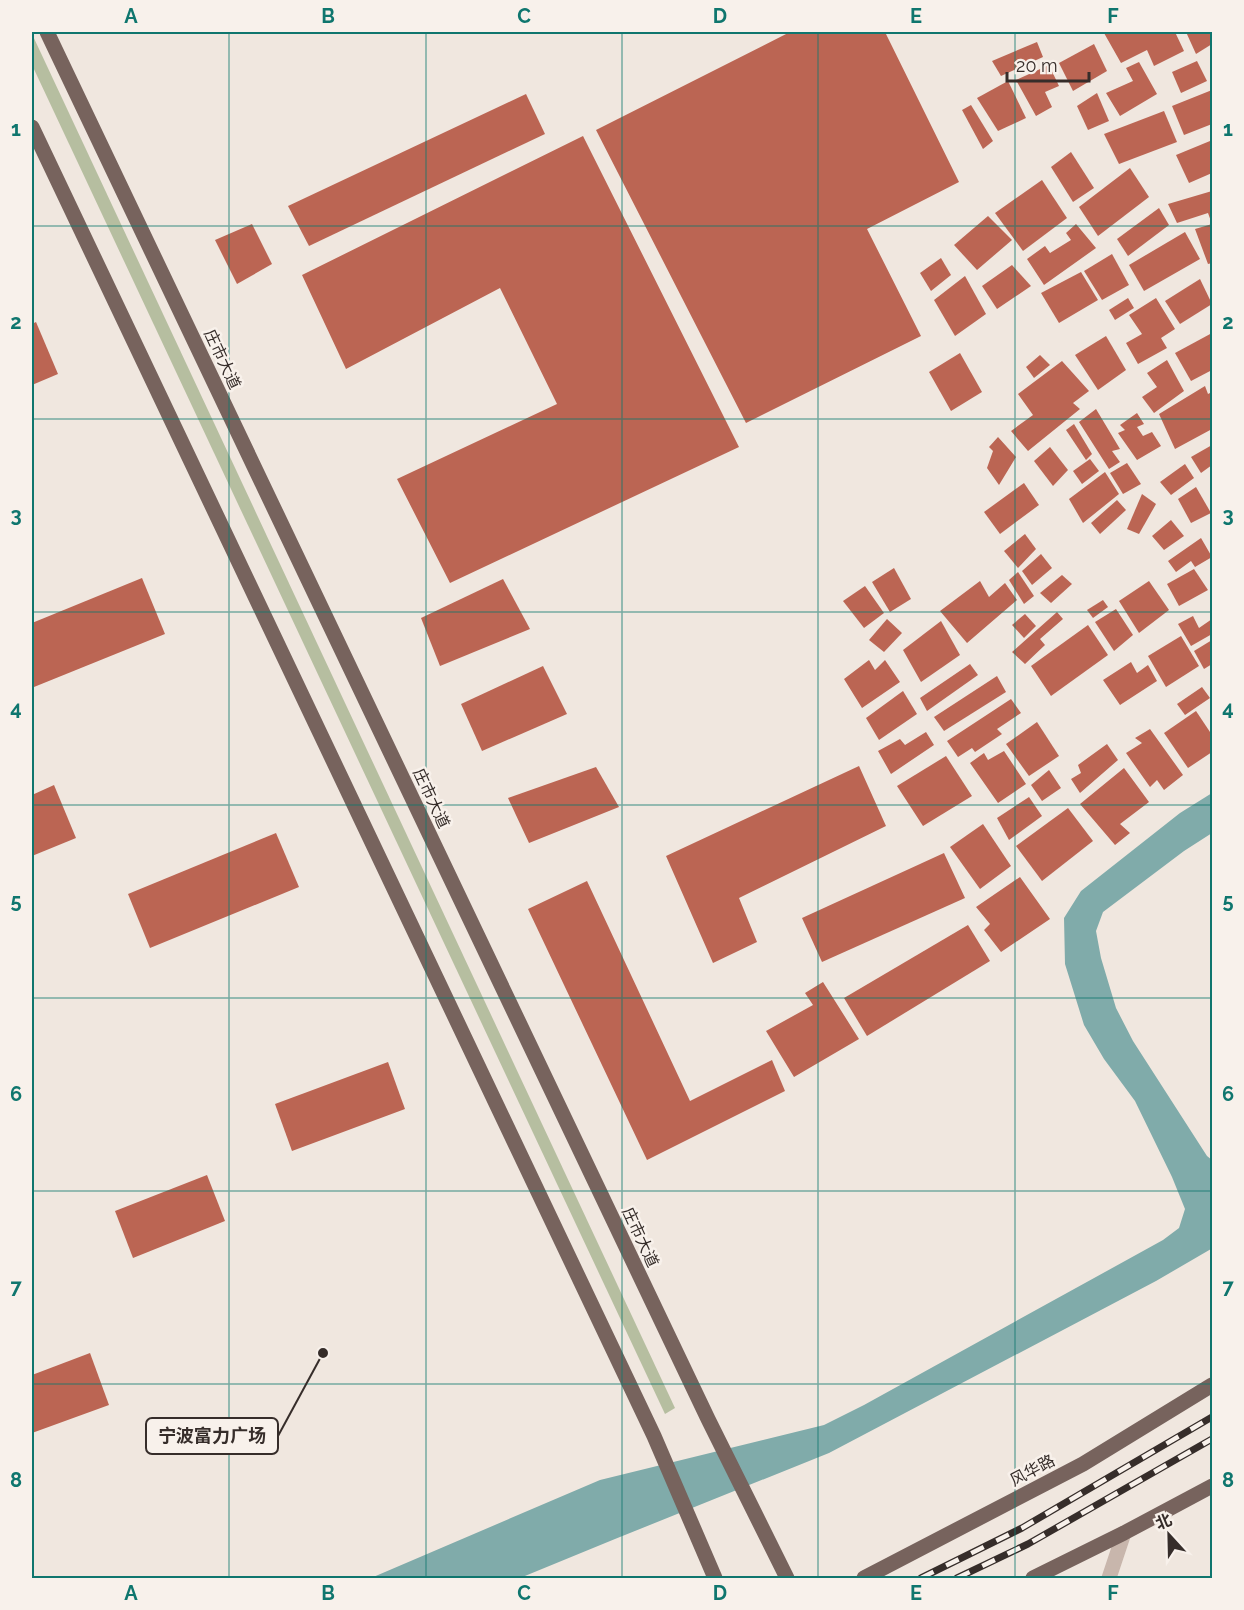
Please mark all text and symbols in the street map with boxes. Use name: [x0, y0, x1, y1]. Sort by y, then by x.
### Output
text: A: [124, 4, 138, 28]
text: B: [321, 4, 335, 28]
text: C: [517, 4, 531, 28]
text: D: [713, 4, 727, 28]
text: E: [910, 4, 922, 28]
text: F: [1107, 4, 1119, 28]
scale bar: [1007, 45, 1090, 83]
text: 20 m: [1016, 55, 1058, 76]
text: 1: [11, 117, 21, 141]
text: 1: [1223, 117, 1233, 141]
text: 2: [10, 310, 22, 334]
text: 2: [1222, 310, 1234, 334]
street label: 庄市大道: [200, 326, 245, 392]
text: 3: [10, 503, 22, 527]
text: 3: [1222, 503, 1234, 527]
text: 4: [10, 696, 22, 720]
text: 4: [1222, 696, 1234, 720]
street label: 庄市大道: [409, 765, 454, 831]
text: 5: [10, 889, 22, 913]
text: 5: [1222, 889, 1234, 913]
text: 6: [10, 1082, 22, 1106]
text: 6: [1222, 1082, 1234, 1106]
street label: 庄市大道: [618, 1204, 663, 1270]
text: 7: [10, 1275, 22, 1299]
text: 7: [1222, 1275, 1234, 1299]
callout: 宁波富力广场: [146, 1418, 278, 1454]
text: 宁波富力广场: [158, 1425, 266, 1446]
street label: 风华路: [1007, 1451, 1058, 1490]
text: 8: [10, 1468, 22, 1492]
text: 8: [1222, 1468, 1234, 1492]
north arrow: [1139, 1505, 1199, 1565]
text: 北: [1153, 1510, 1175, 1533]
text: A: [124, 1581, 138, 1605]
text: B: [321, 1581, 335, 1605]
text: C: [517, 1581, 531, 1605]
text: D: [713, 1581, 727, 1605]
text: E: [910, 1581, 922, 1605]
text: F: [1107, 1581, 1119, 1605]

